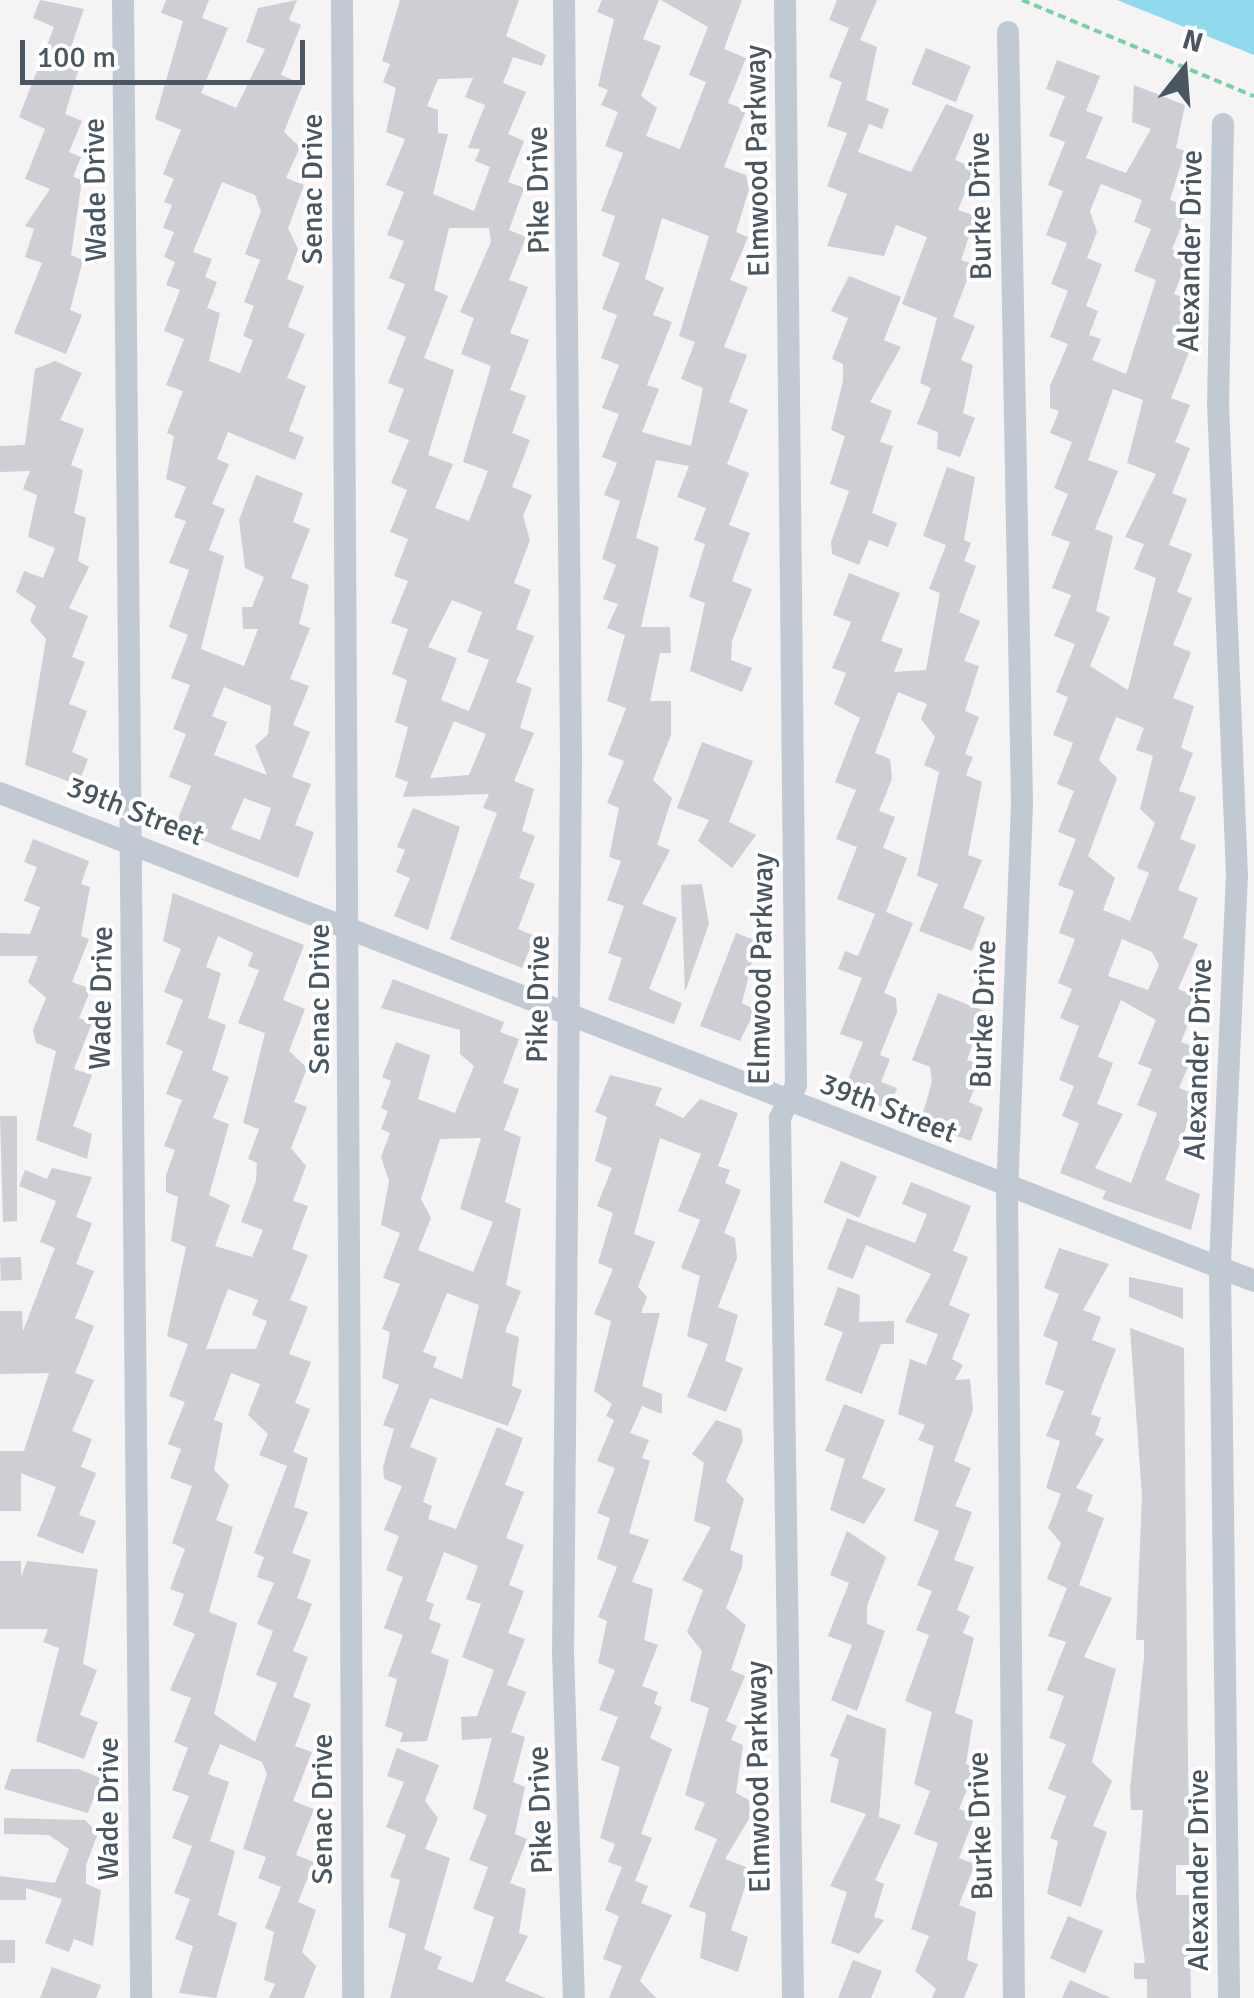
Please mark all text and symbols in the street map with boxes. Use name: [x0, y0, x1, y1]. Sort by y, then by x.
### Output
scale bar: [25, 20, 310, 82]
north arrow: [1134, 20, 1234, 120]
text: N: [1178, 22, 1207, 60]
text: 100 m: [37, 39, 116, 76]
street label: Elmwood Parkway: [738, 45, 778, 277]
street label: Senac Drive: [295, 114, 331, 264]
street label: Wade Drive: [77, 118, 115, 262]
street label: Pike Drive: [520, 126, 558, 254]
street label: Burke Drive: [962, 131, 1000, 281]
street label: Alexander Drive: [1171, 149, 1211, 353]
street label: 39th Street: [61, 769, 209, 855]
street label: Elmwood Parkway: [742, 853, 782, 1085]
street label: Senac Drive: [302, 924, 338, 1074]
street label: Wade Drive: [83, 926, 121, 1070]
street label: Pike Drive: [520, 935, 558, 1063]
street label: Burke Drive: [963, 939, 1005, 1089]
street label: Alexander Drive: [1177, 957, 1221, 1161]
street label: 39th Street: [814, 1066, 962, 1152]
street label: Elmwood Parkway: [739, 1661, 779, 1893]
street label: Senac Drive: [305, 1734, 341, 1884]
street label: Wade Drive: [91, 1737, 127, 1881]
street label: Pike Drive: [521, 1745, 561, 1875]
street label: Burke Drive: [960, 1751, 1002, 1901]
street label: Alexander Drive: [1181, 1769, 1217, 1971]

